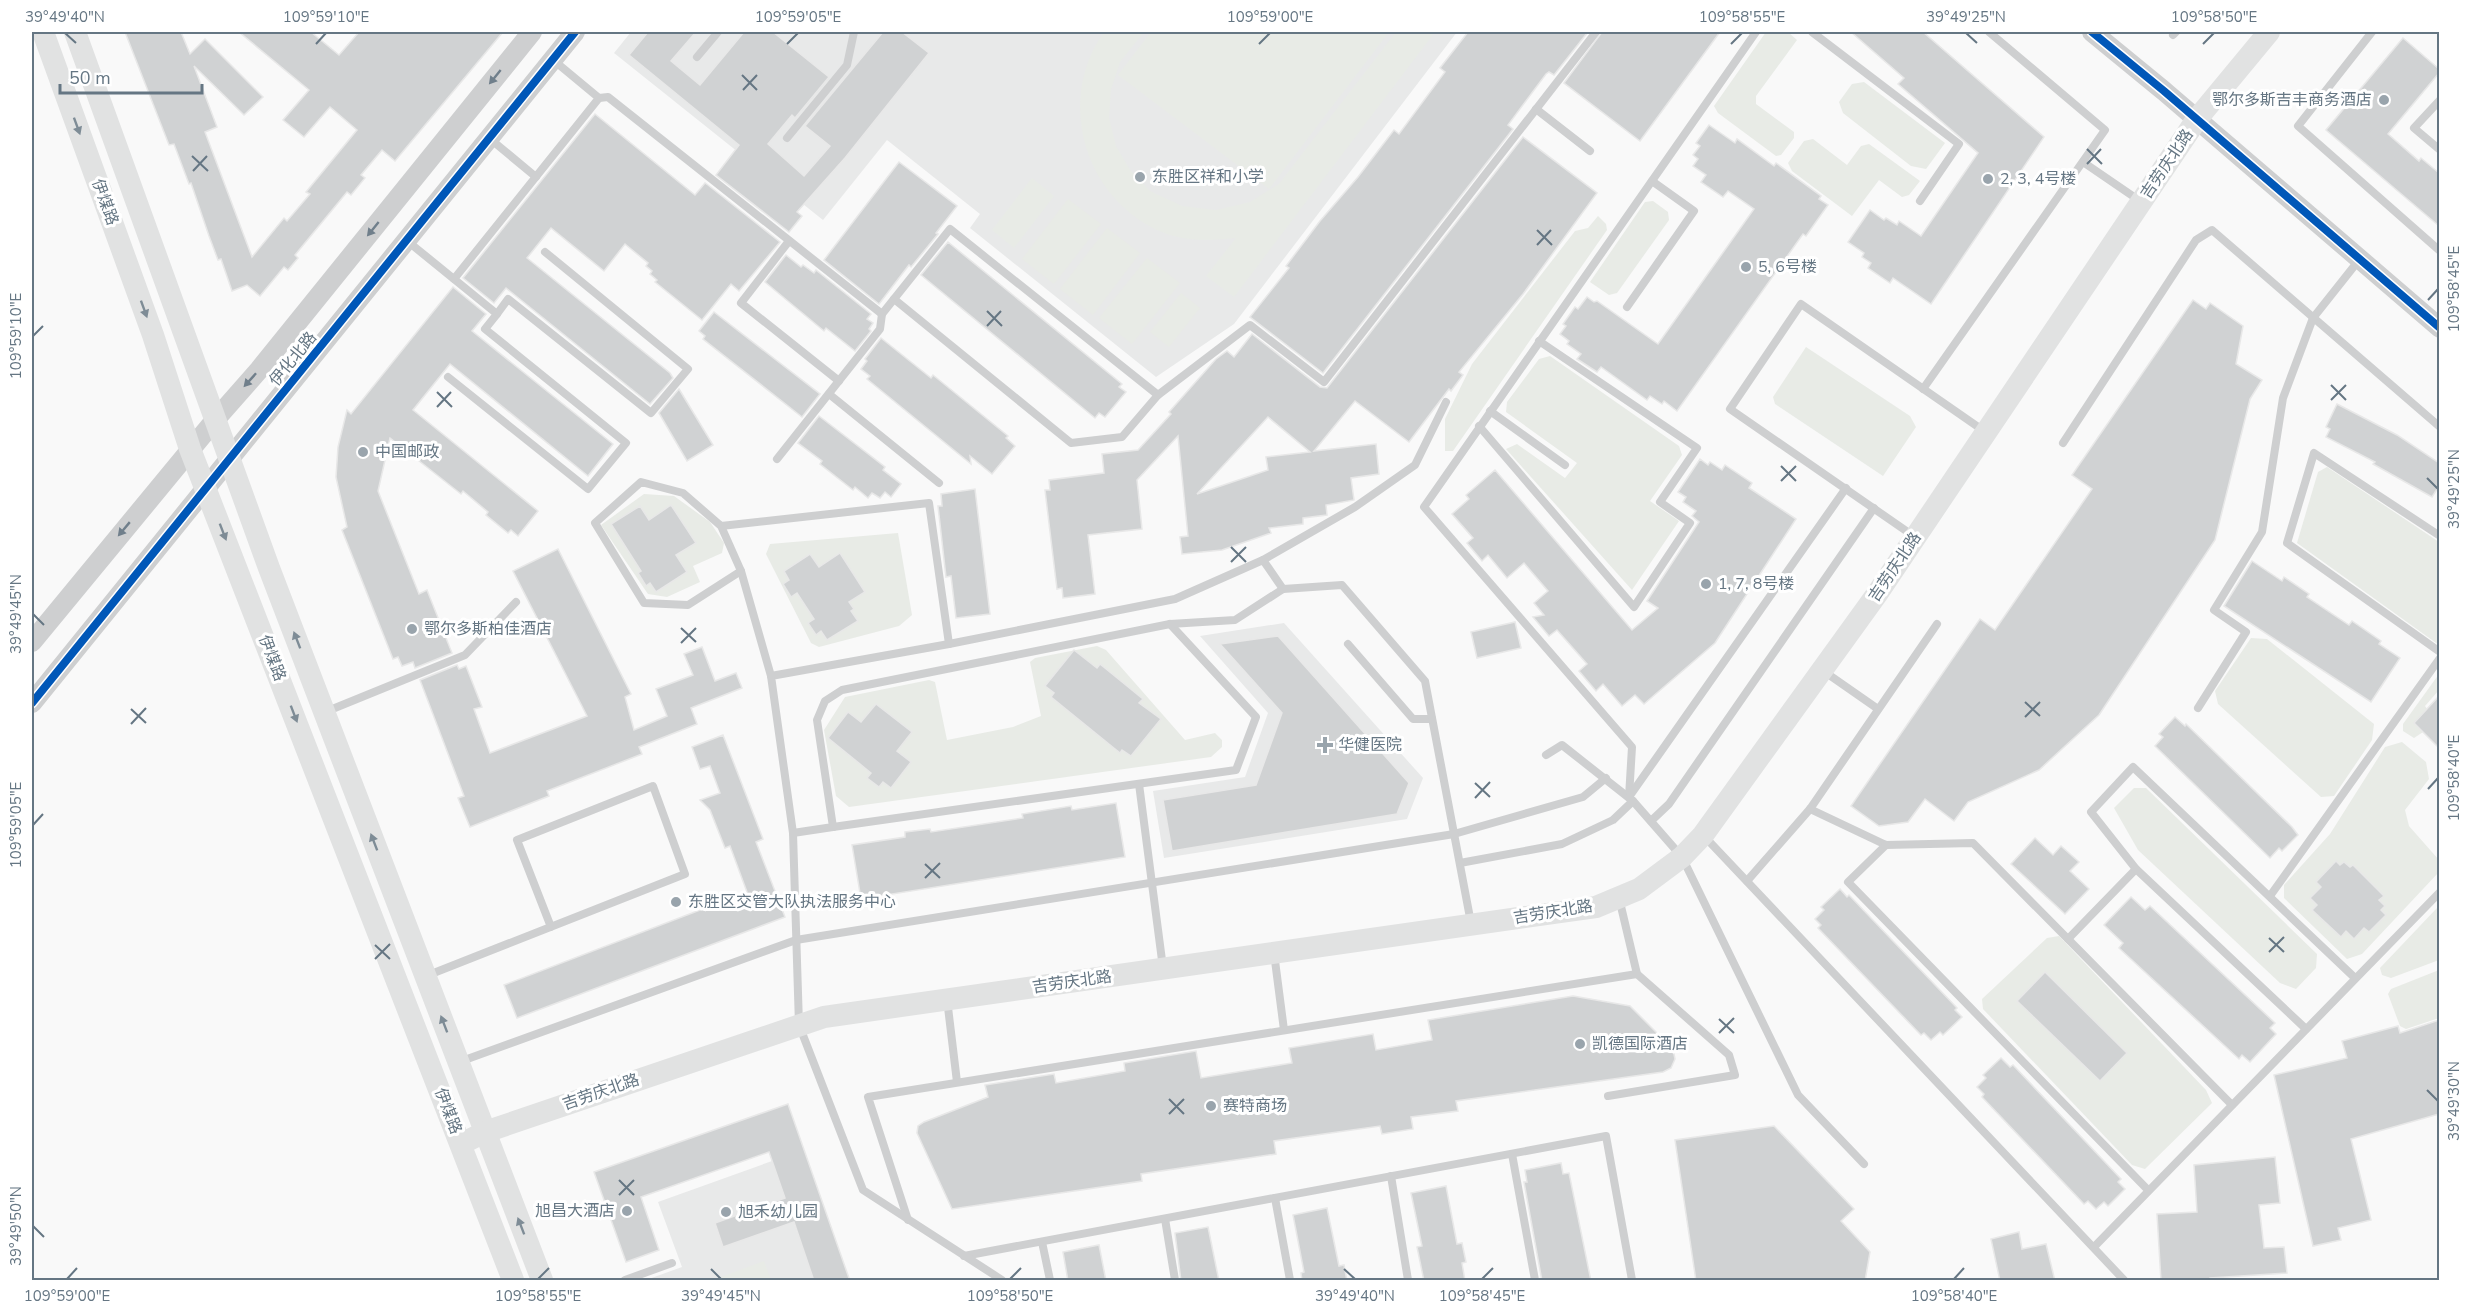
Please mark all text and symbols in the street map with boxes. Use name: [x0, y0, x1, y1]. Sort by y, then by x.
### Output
text: 39°49'40"N: [25, 7, 105, 27]
text: 109°59'10"E: [283, 7, 369, 27]
text: 109°59'05"E: [755, 7, 841, 27]
text: 109°59'00"E: [1227, 7, 1313, 27]
text: 109°58'55"E: [1699, 7, 1785, 27]
text: 39°49'25"N: [1926, 7, 2006, 27]
text: 109°58'50"E: [2171, 7, 2257, 27]
scale bar: [60, 57, 202, 95]
text: 50 m: [69, 66, 111, 90]
one-way arrow: [489, 69, 502, 85]
place label: 鄂尔多斯吉丰商务酒店: [2212, 89, 2372, 111]
marker: 鄂尔多斯吉丰商务酒店: [2377, 93, 2391, 107]
one-way arrow: [73, 117, 82, 135]
street label: 吉劳庆北路: [2136, 125, 2198, 203]
place label: 东胜区祥和小学: [1152, 166, 1264, 188]
place label: 2, 3, 4号楼: [2000, 168, 2076, 190]
marker: 东胜区祥和小学: [1133, 170, 1147, 184]
marker: 2, 3, 4号楼: [1981, 172, 1995, 186]
street label: 伊煤路: [86, 176, 124, 228]
one-way arrow: [366, 221, 379, 237]
text: 109°58'45"E: [2444, 246, 2464, 332]
place label: 5, 6号楼: [1758, 256, 1817, 278]
marker: 5, 6号楼: [1739, 260, 1753, 274]
text: 109°59'10"E: [6, 293, 26, 379]
one-way arrow: [139, 300, 149, 318]
street label: 伊化北路: [264, 327, 322, 391]
one-way arrow: [244, 372, 257, 387]
place label: 中国邮政: [375, 441, 439, 463]
marker: 中国邮政: [356, 445, 370, 459]
text: 39°49'25"N: [2444, 449, 2464, 529]
one-way arrow: [119, 522, 131, 537]
one-way arrow: [218, 524, 228, 542]
street label: 吉劳庆北路: [1864, 528, 1926, 606]
place label: 1, 7, 8号楼: [1718, 573, 1794, 595]
text: 39°49'45"N: [6, 574, 26, 654]
marker: 1, 7, 8号楼: [1699, 577, 1713, 591]
place label: 鄂尔多斯柏佳酒店: [424, 618, 552, 640]
marker: 鄂尔多斯柏佳酒店: [405, 622, 419, 636]
one-way arrow: [292, 631, 301, 649]
street label: 伊煤路: [253, 632, 291, 684]
one-way arrow: [289, 705, 299, 723]
place label: 华健医院: [1338, 734, 1402, 756]
text: 109°58'40"E: [2444, 735, 2464, 821]
marker: 华健医院: [1316, 736, 1334, 754]
text: 109°59'05"E: [6, 782, 26, 868]
one-way arrow: [369, 833, 378, 851]
place label: 东胜区交管大队执法服务中心: [688, 891, 896, 913]
marker: 东胜区交管大队执法服务中心: [669, 895, 683, 909]
street label: 吉劳庆北路: [1512, 895, 1594, 929]
street label: 吉劳庆北路: [1031, 966, 1113, 998]
one-way arrow: [439, 1015, 448, 1033]
place label: 凯德国际酒店: [1592, 1033, 1688, 1055]
marker: 凯德国际酒店: [1573, 1037, 1587, 1051]
text: 39°49'30"N: [2444, 1061, 2464, 1141]
street label: 吉劳庆北路: [560, 1069, 642, 1115]
street label: 伊煤路: [429, 1085, 467, 1137]
place label: 赛特商场: [1223, 1095, 1287, 1117]
marker: 赛特商场: [1204, 1099, 1218, 1113]
text: 39°49'50"N: [6, 1186, 26, 1266]
place label: 旭昌大酒店: [535, 1200, 615, 1222]
place label: 旭禾幼儿园: [738, 1201, 818, 1223]
marker: 旭昌大酒店: [620, 1204, 634, 1218]
marker: 旭禾幼儿园: [719, 1205, 733, 1219]
one-way arrow: [516, 1217, 525, 1235]
text: 109°59'00"E: [24, 1286, 110, 1306]
text: 109°58'55"E: [495, 1286, 581, 1306]
text: 39°49'45"N: [681, 1286, 761, 1306]
text: 109°58'50"E: [967, 1286, 1053, 1306]
text: 39°49'40"N: [1315, 1286, 1395, 1306]
text: 109°58'45"E: [1439, 1286, 1525, 1306]
text: 109°58'40"E: [1911, 1286, 1997, 1306]

